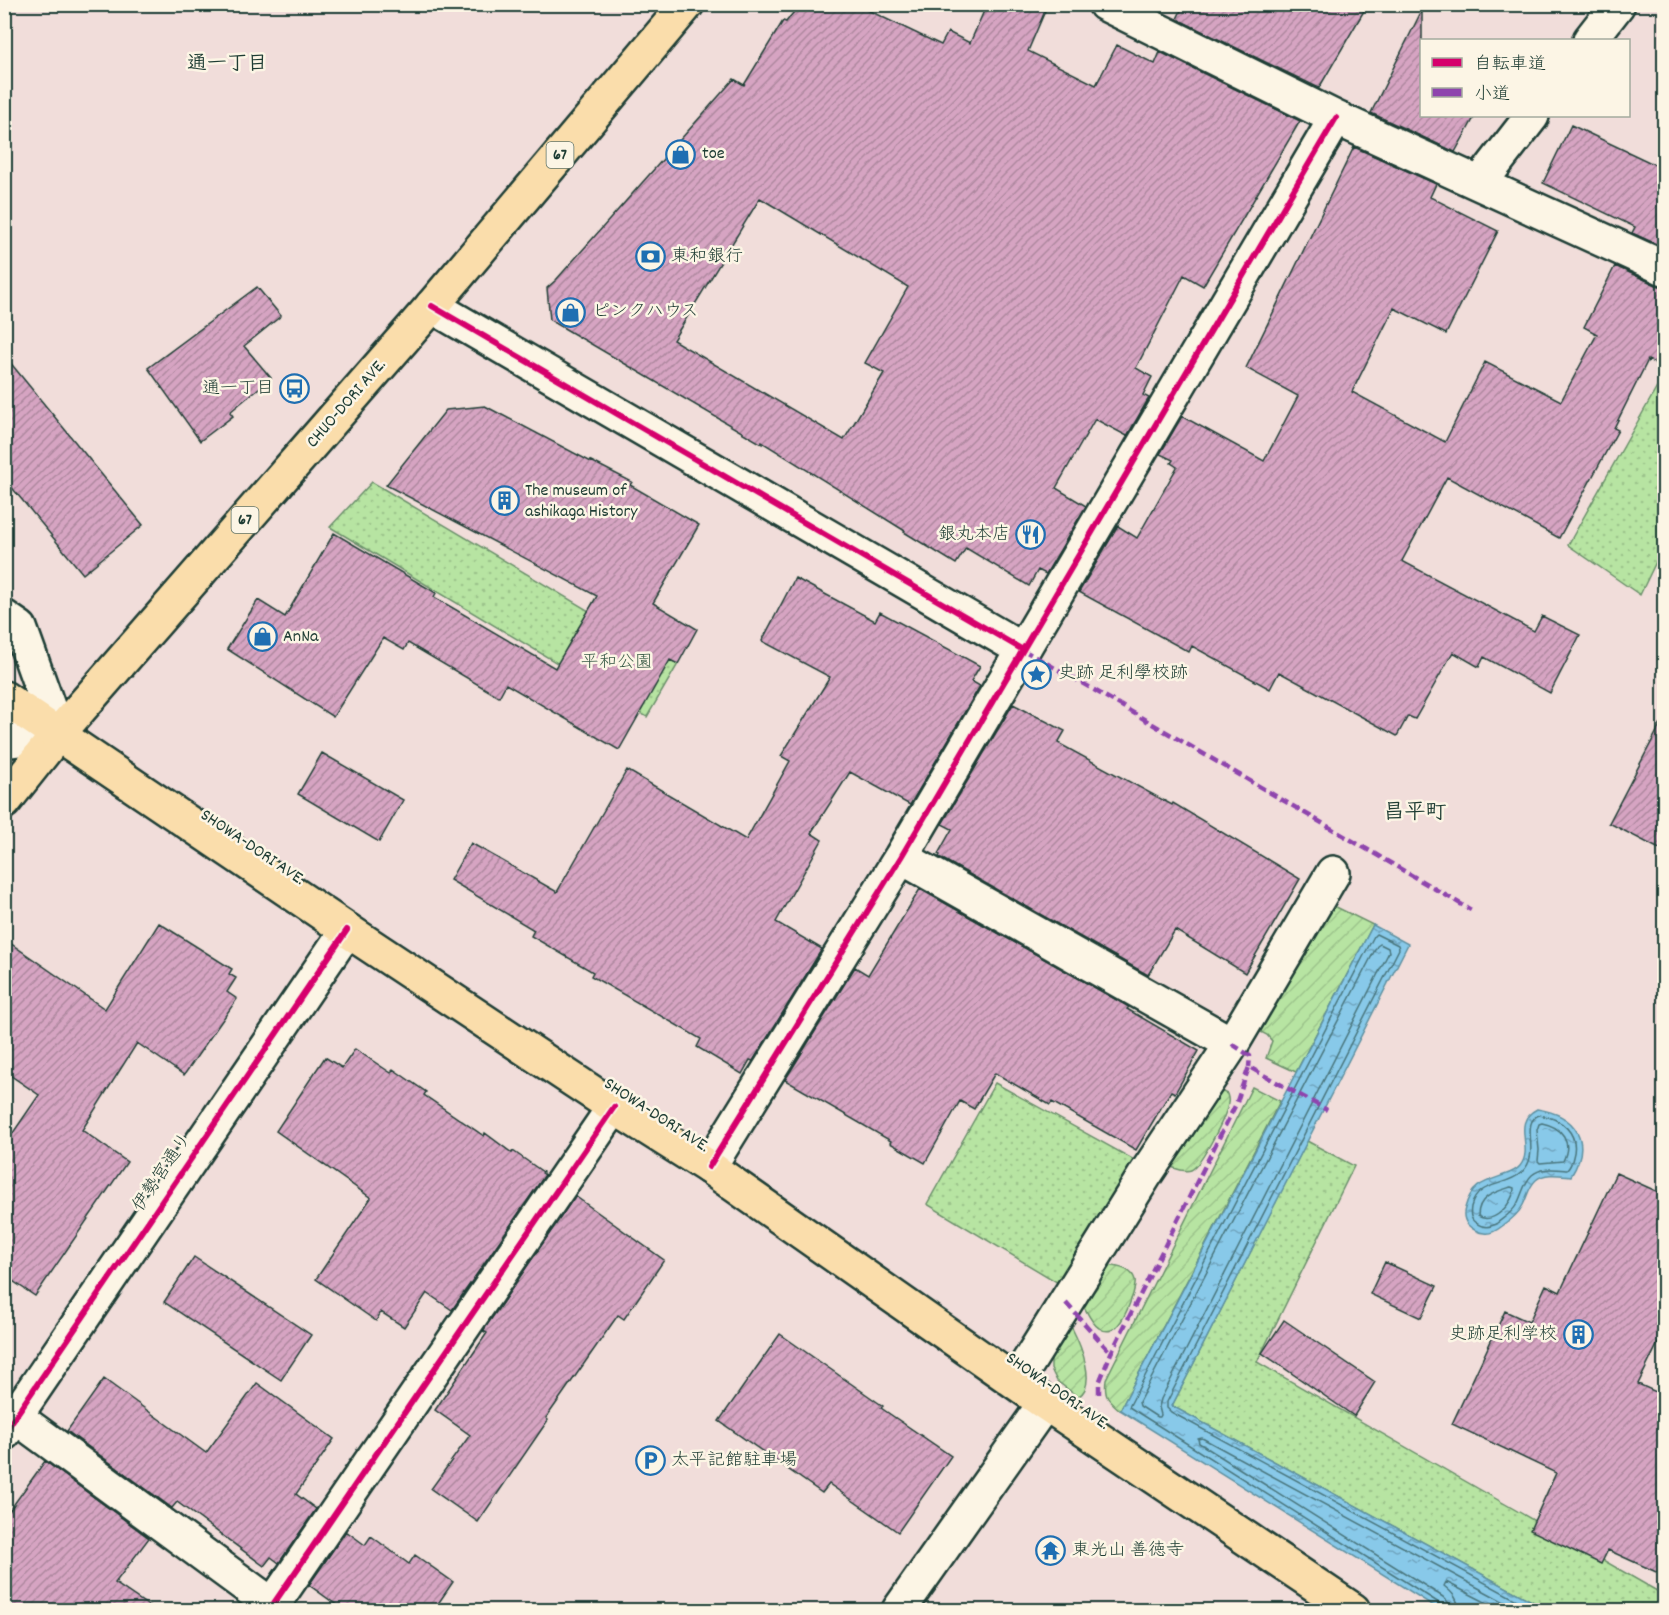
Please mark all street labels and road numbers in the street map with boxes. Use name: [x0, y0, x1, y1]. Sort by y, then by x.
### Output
road number: 67: [546, 142, 574, 168]
street label: CHUO-DORI AVE.: [301, 354, 393, 454]
road number: 67: [232, 507, 258, 533]
street label: SHOWA-DORI AVE.: [195, 804, 309, 892]
street label: SHOWA-DORI AVE.: [598, 1072, 714, 1160]
street label: 伊勢宮通り: [127, 1129, 199, 1217]
street label: SHOWA-DORI AVE.: [1000, 1347, 1114, 1437]

